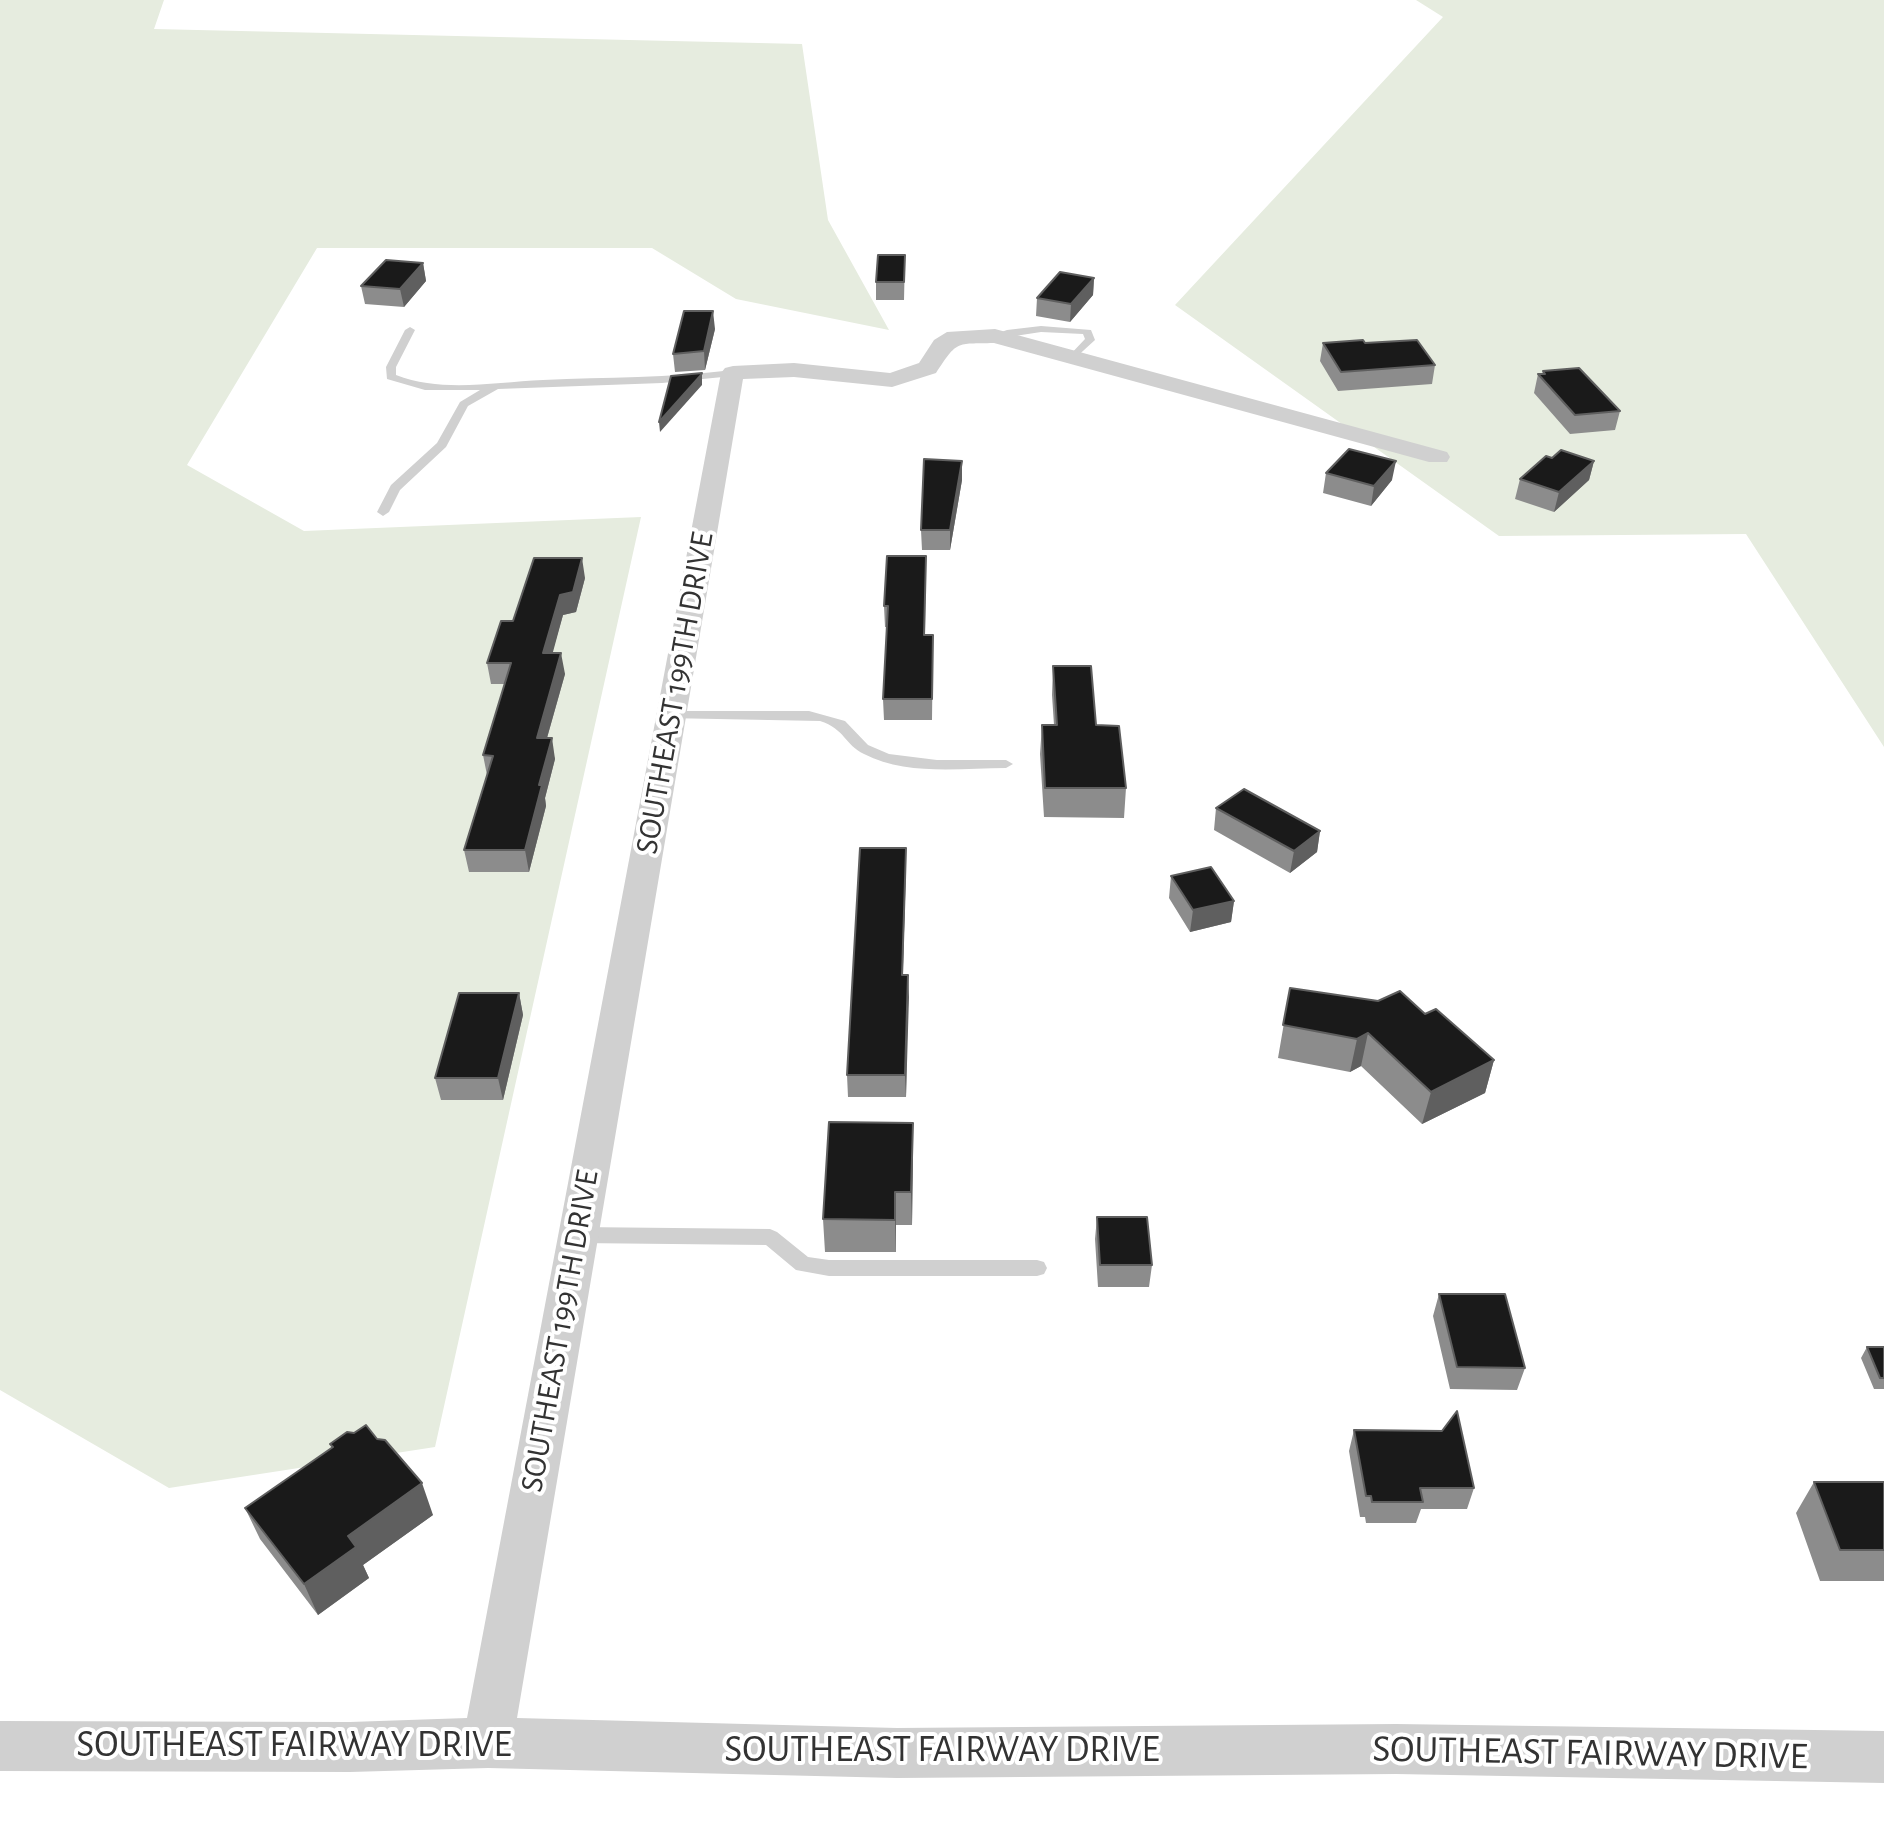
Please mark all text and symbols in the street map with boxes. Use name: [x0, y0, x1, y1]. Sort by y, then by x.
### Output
street label: SOUTHEAST 199TH DRIVE: [628, 529, 722, 857]
street label: SOUTHEAST 199TH DRIVE: [513, 1167, 607, 1495]
street label: SOUTHEAST FAIRWAY DRIVE: [76, 1722, 512, 1768]
street label: SOUTHEAST FAIRWAY DRIVE: [1372, 1726, 1808, 1780]
street label: SOUTHEAST FAIRWAY DRIVE: [724, 1727, 1160, 1773]

